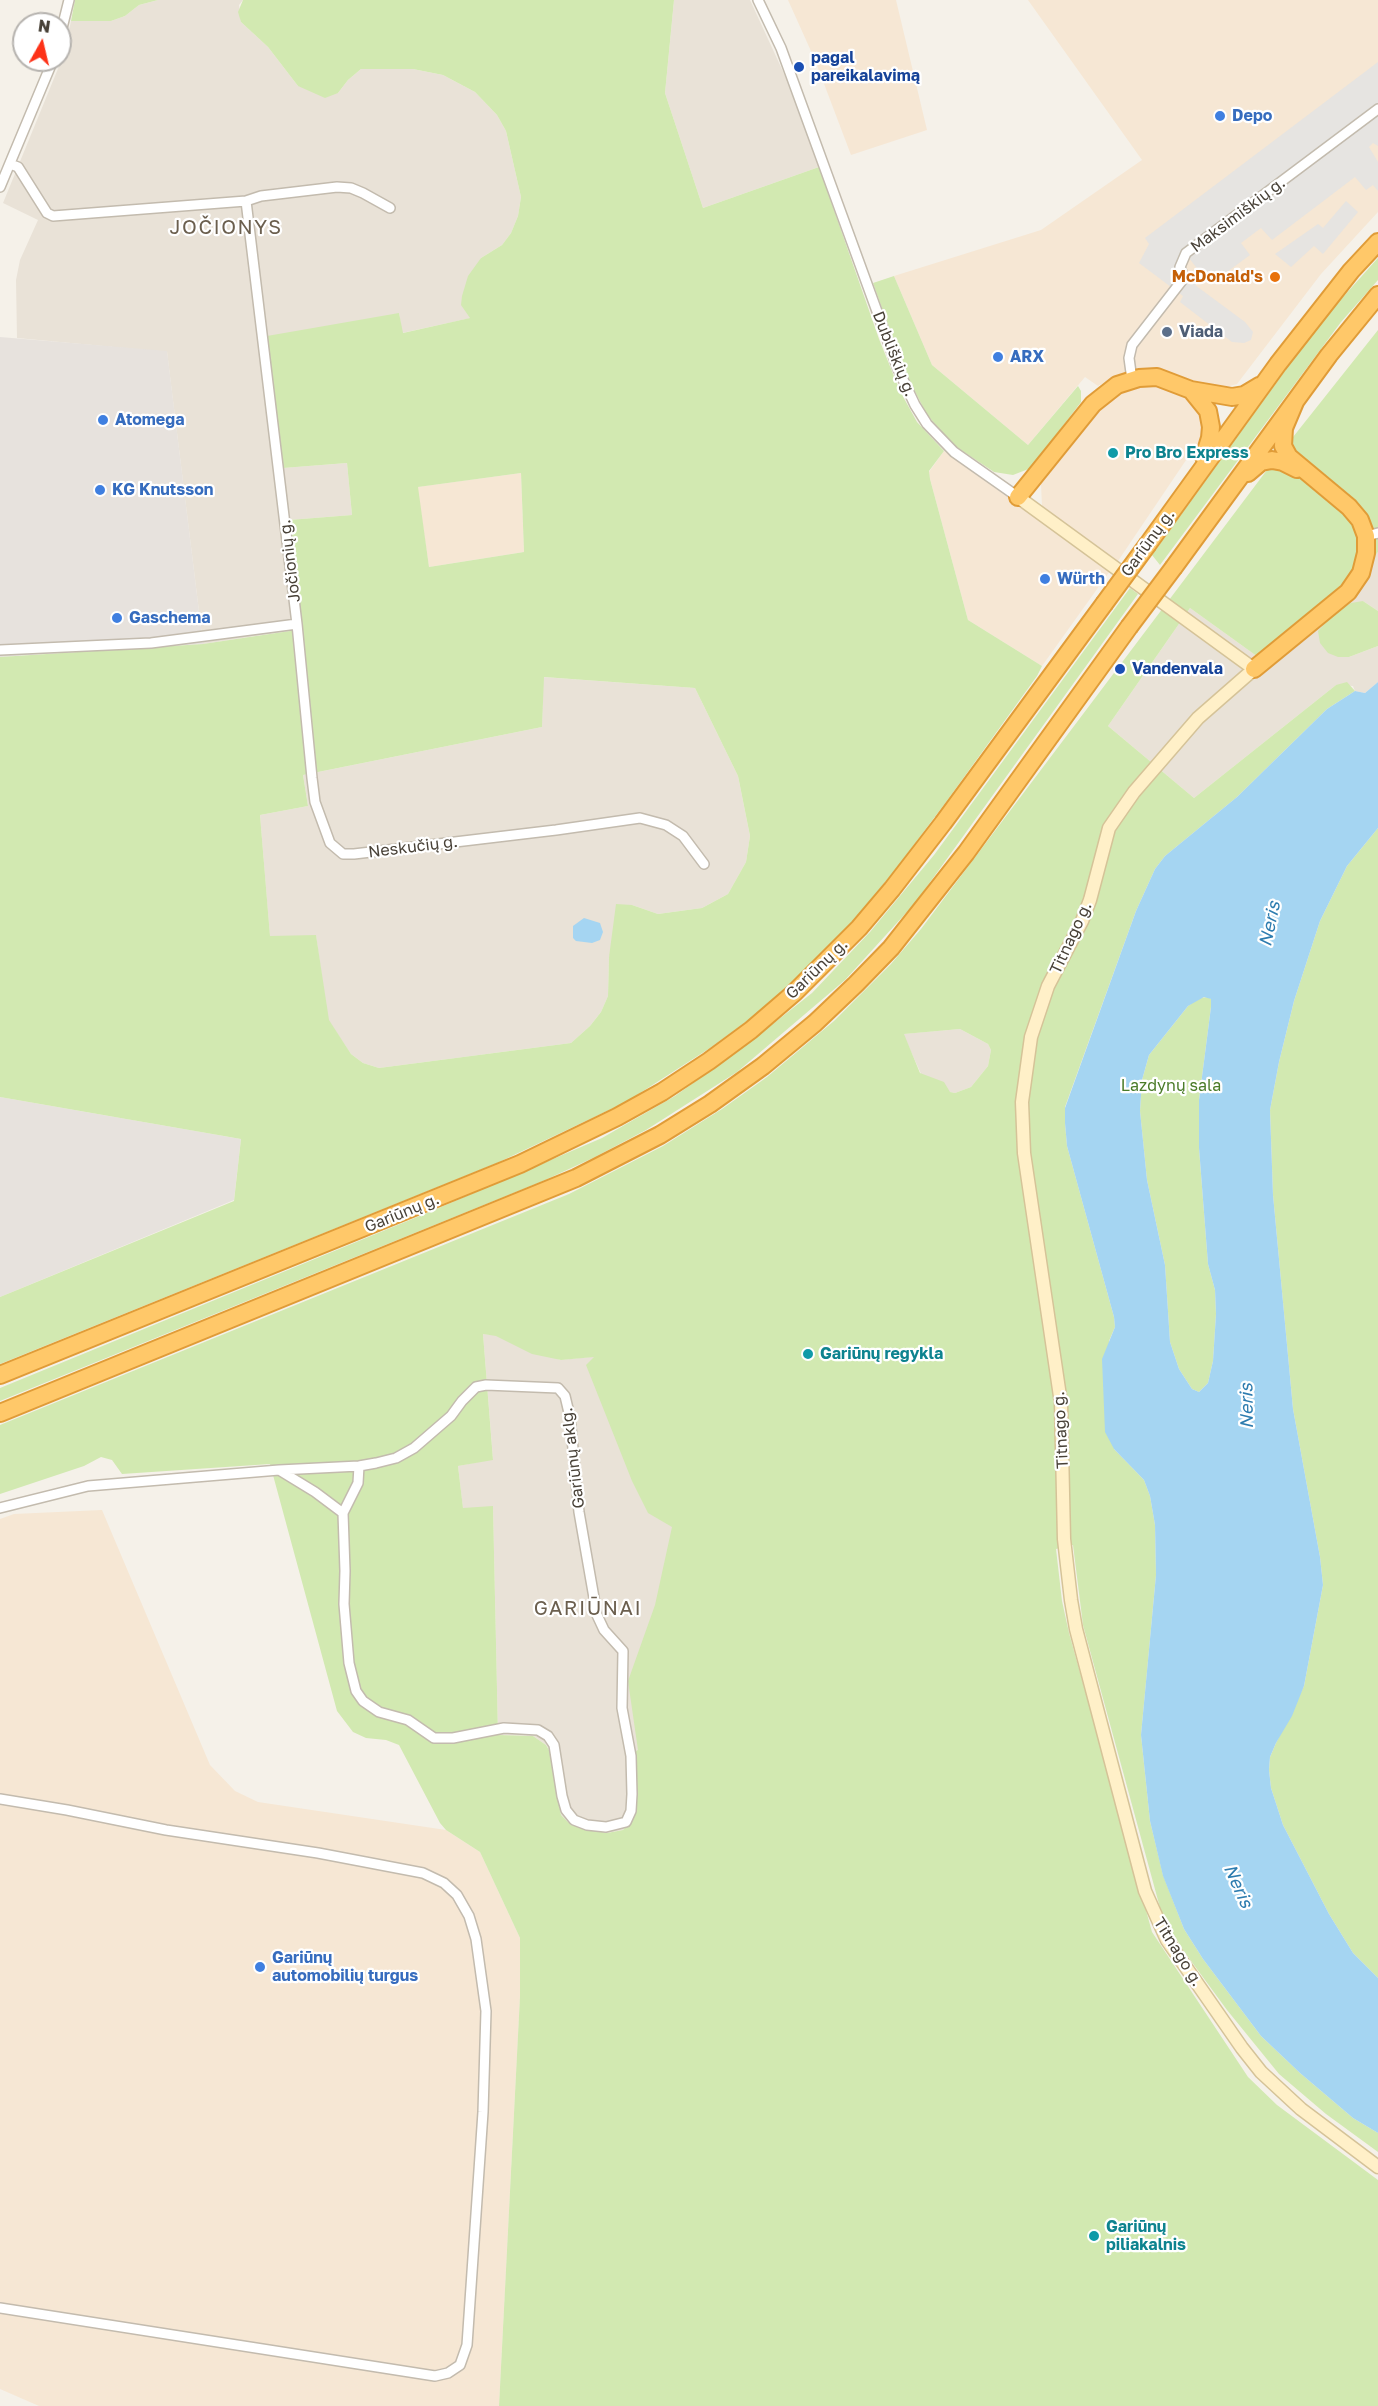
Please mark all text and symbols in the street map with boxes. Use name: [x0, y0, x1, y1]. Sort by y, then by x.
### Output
north arrow: [12, 12, 72, 72]
text: N: [37, 15, 52, 37]
place label: pagal pareikalavimą: [811, 48, 920, 86]
marker: pagal pareikalavimą: [792, 60, 806, 74]
place label: Depo: [1232, 106, 1272, 126]
marker: Depo: [1213, 109, 1227, 123]
street label: Maksimiškių g.: [1187, 173, 1289, 257]
district label: JOČIONYS: [170, 216, 282, 240]
place label: McDonald's: [1172, 267, 1263, 287]
marker: McDonald's: [1268, 270, 1282, 284]
street label: Dubliškių g.: [868, 309, 920, 399]
place label: Viada: [1179, 322, 1223, 342]
marker: Viada: [1160, 325, 1174, 339]
place label: ARX: [1010, 347, 1044, 367]
marker: ARX: [991, 350, 1005, 364]
place label: Atomega: [115, 410, 184, 430]
marker: Atomega: [96, 413, 110, 427]
place label: Pro Bro Express: [1125, 443, 1249, 463]
marker: Pro Bro Express: [1106, 446, 1120, 460]
place label: KG Knutsson: [112, 480, 213, 500]
marker: KG Knutsson: [93, 483, 107, 497]
street label: Gariūnų g.: [1117, 506, 1179, 580]
street label: Jočionių g.: [275, 518, 305, 604]
place label: Würth: [1057, 569, 1105, 589]
marker: Würth: [1038, 572, 1052, 586]
place label: Gaschema: [129, 608, 211, 628]
marker: Gaschema: [110, 611, 124, 625]
place label: Vandenvala: [1132, 659, 1223, 679]
marker: Vandenvala: [1113, 662, 1127, 676]
street label: Neskučių g.: [367, 832, 459, 862]
street label: Titnago g.: [1046, 899, 1096, 977]
water label: Neris: [1255, 899, 1285, 949]
street label: Gariūnų g.: [782, 935, 852, 1003]
park label: Lazdynų sala: [1121, 1076, 1221, 1096]
street label: Gariūnų g.: [362, 1189, 442, 1237]
place label: Gariūnų regykla: [820, 1344, 943, 1364]
marker: Gariūnų regykla: [801, 1347, 815, 1361]
water label: Neris: [1236, 1383, 1258, 1429]
street label: Titnago g.: [1049, 1391, 1073, 1469]
street label: Gariūnų aklg.: [557, 1406, 589, 1510]
district label: GARIŪNAI: [534, 1597, 642, 1621]
water label: Neris: [1219, 1861, 1257, 1911]
street label: Titnago g.: [1149, 1914, 1207, 1990]
place label: Gariūnų automobilių turgus: [272, 1948, 418, 1986]
marker: Gariūnų automobilių turgus: [253, 1960, 267, 1974]
place label: Gariūnų piliakalnis: [1106, 2217, 1186, 2255]
marker: Gariūnų piliakalnis: [1087, 2229, 1101, 2243]

